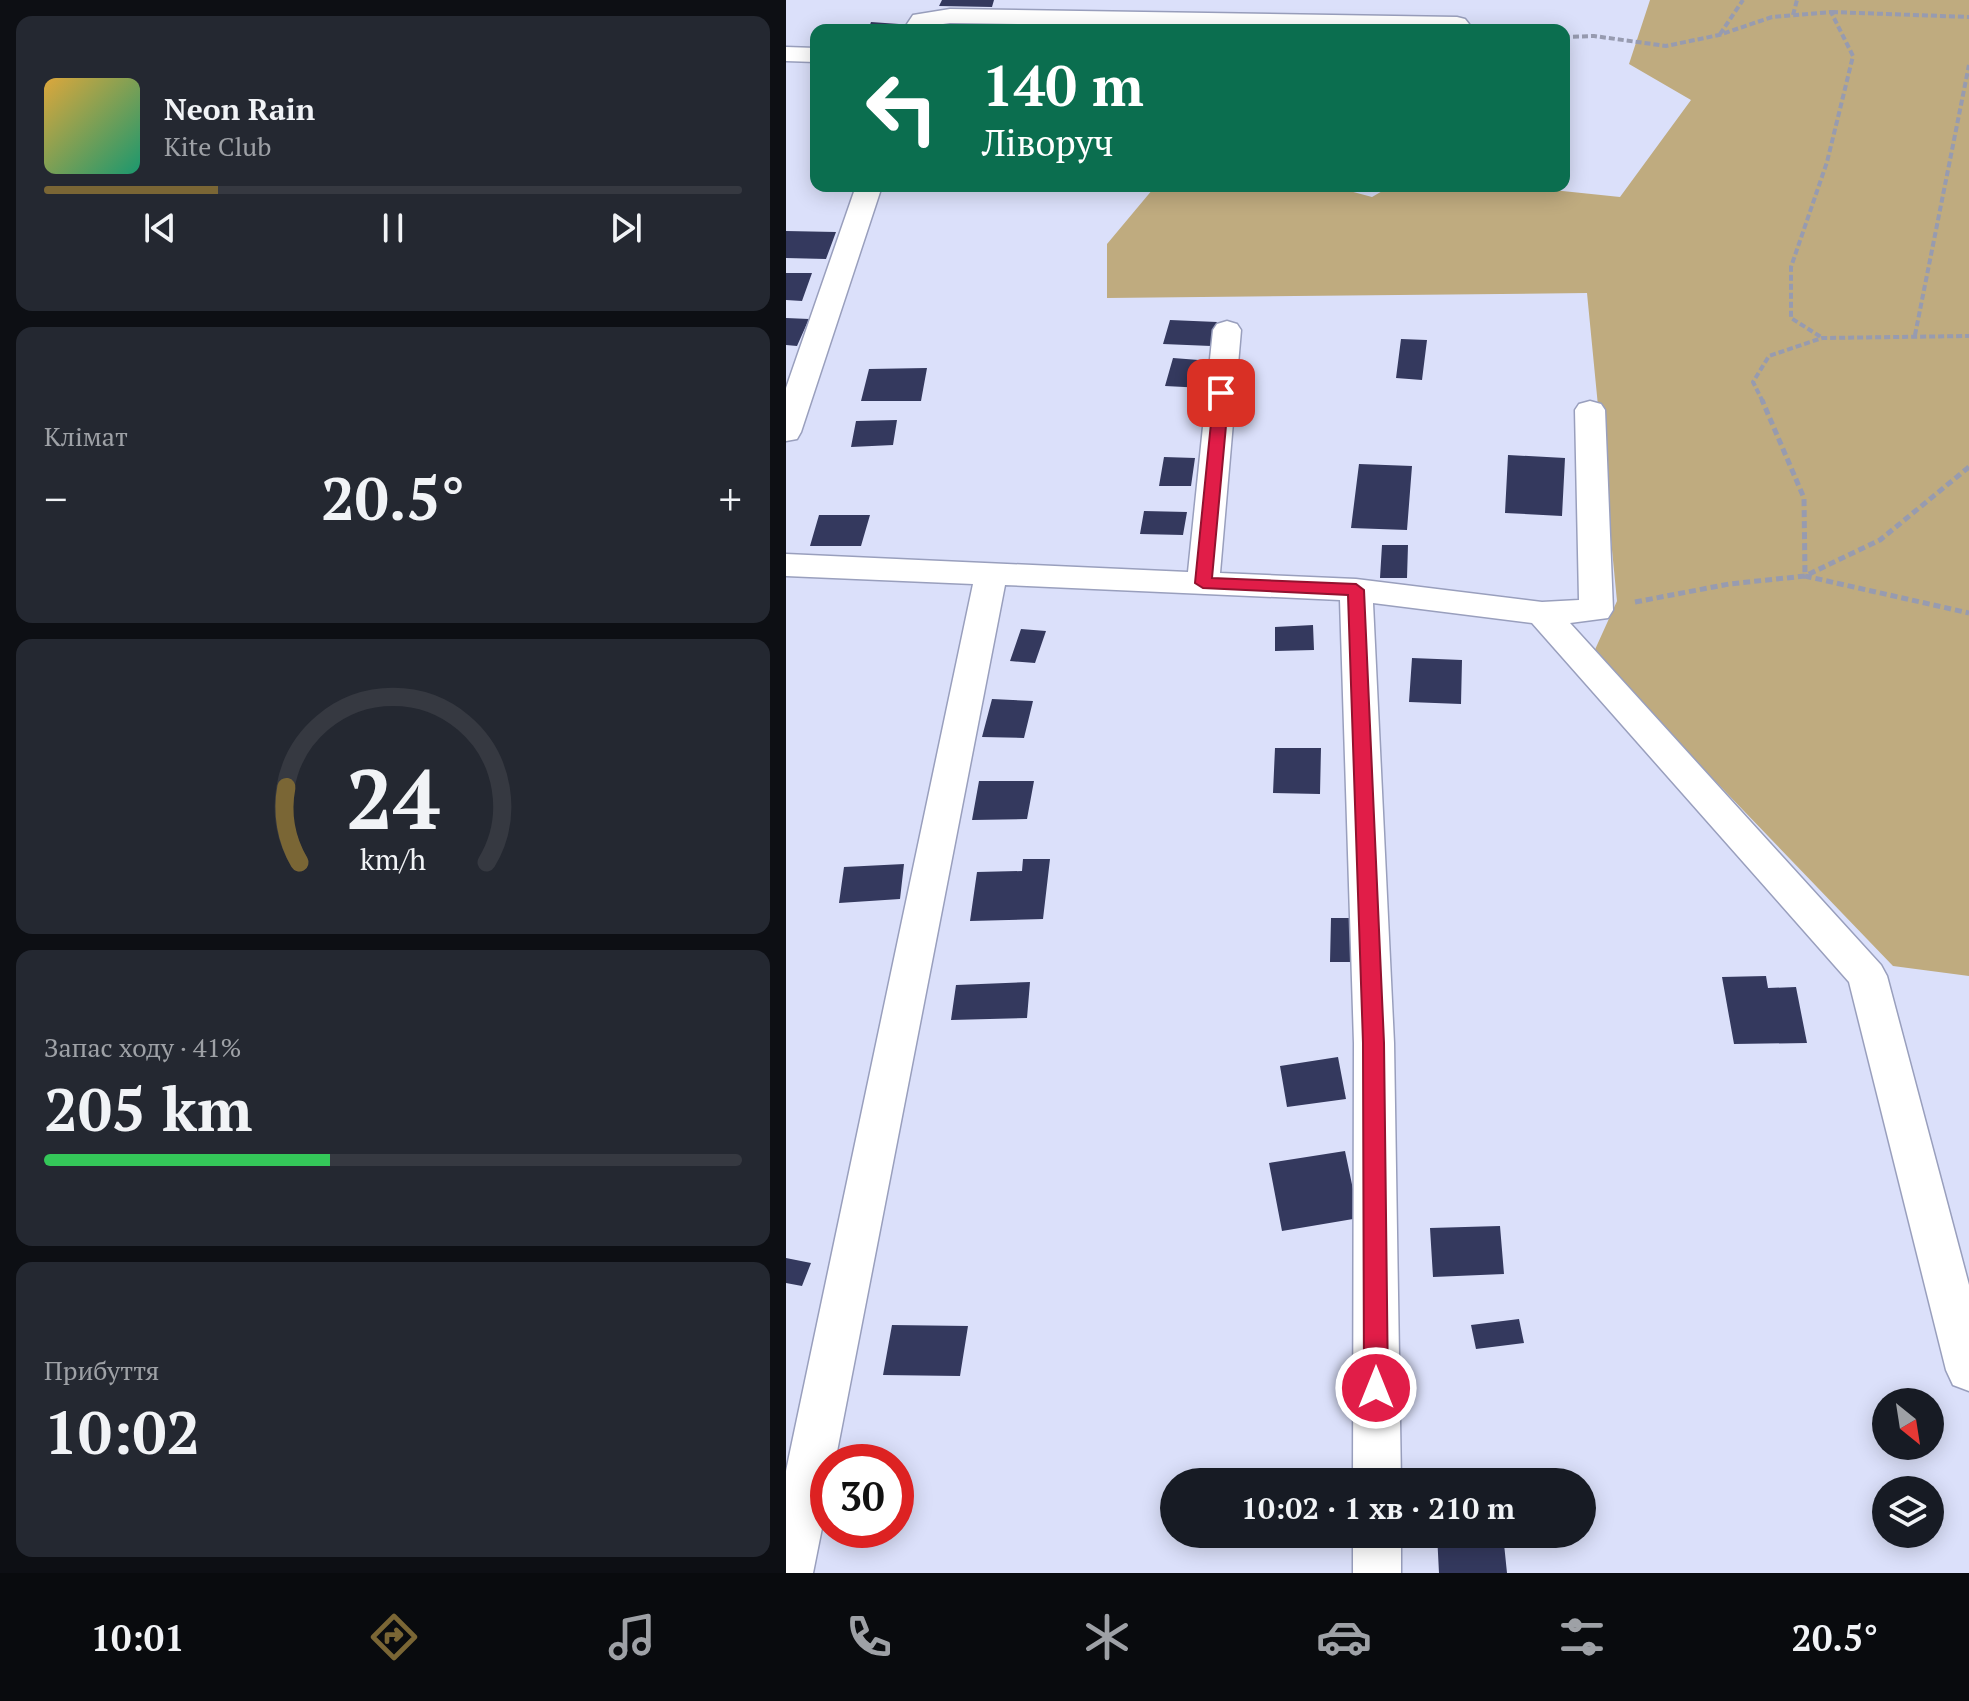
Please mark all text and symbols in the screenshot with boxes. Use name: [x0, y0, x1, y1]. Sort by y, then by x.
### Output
text: 140 m: [982, 48, 1144, 122]
icon: left: [850, 56, 954, 160]
text: Neon Rain: [164, 89, 315, 129]
text: Ліворуч: [982, 119, 1114, 166]
text: Kite Club: [164, 129, 271, 163]
icon: previous: [138, 206, 182, 250]
icon: pause: [371, 206, 415, 250]
icon: next: [604, 206, 648, 250]
pin: [1187, 359, 1255, 427]
icon: arrive: [1199, 371, 1243, 415]
text: Клімат: [44, 419, 128, 453]
text: 20.5°: [321, 458, 465, 537]
text: −: [44, 469, 67, 528]
text: +: [719, 469, 742, 528]
text: 24: [346, 742, 440, 852]
text: km/h: [360, 840, 426, 878]
text: Запас ходу · 41%: [44, 1030, 242, 1064]
text: 205 km: [44, 1069, 252, 1148]
position arrow: [1334, 1346, 1418, 1430]
text: Прибуття: [44, 1353, 159, 1387]
north arrow: [1872, 1388, 1944, 1460]
map controls: [1872, 1388, 1944, 1548]
text: 10:02: [44, 1392, 200, 1471]
speed limit sign: 30: [810, 1444, 914, 1548]
button: layers: [1872, 1476, 1944, 1548]
text: 10:02 · 1 хв · 210 m: [1241, 1488, 1515, 1528]
icon: directions: [366, 1609, 422, 1665]
icon: music: [604, 1609, 660, 1665]
icon: phone: [841, 1609, 897, 1665]
icon: climate: [1079, 1609, 1135, 1665]
icon: car: [1316, 1609, 1372, 1665]
icon: filters: [1554, 1609, 1610, 1665]
text: 10:01: [91, 1614, 185, 1661]
text: 20.5°: [1792, 1614, 1878, 1661]

